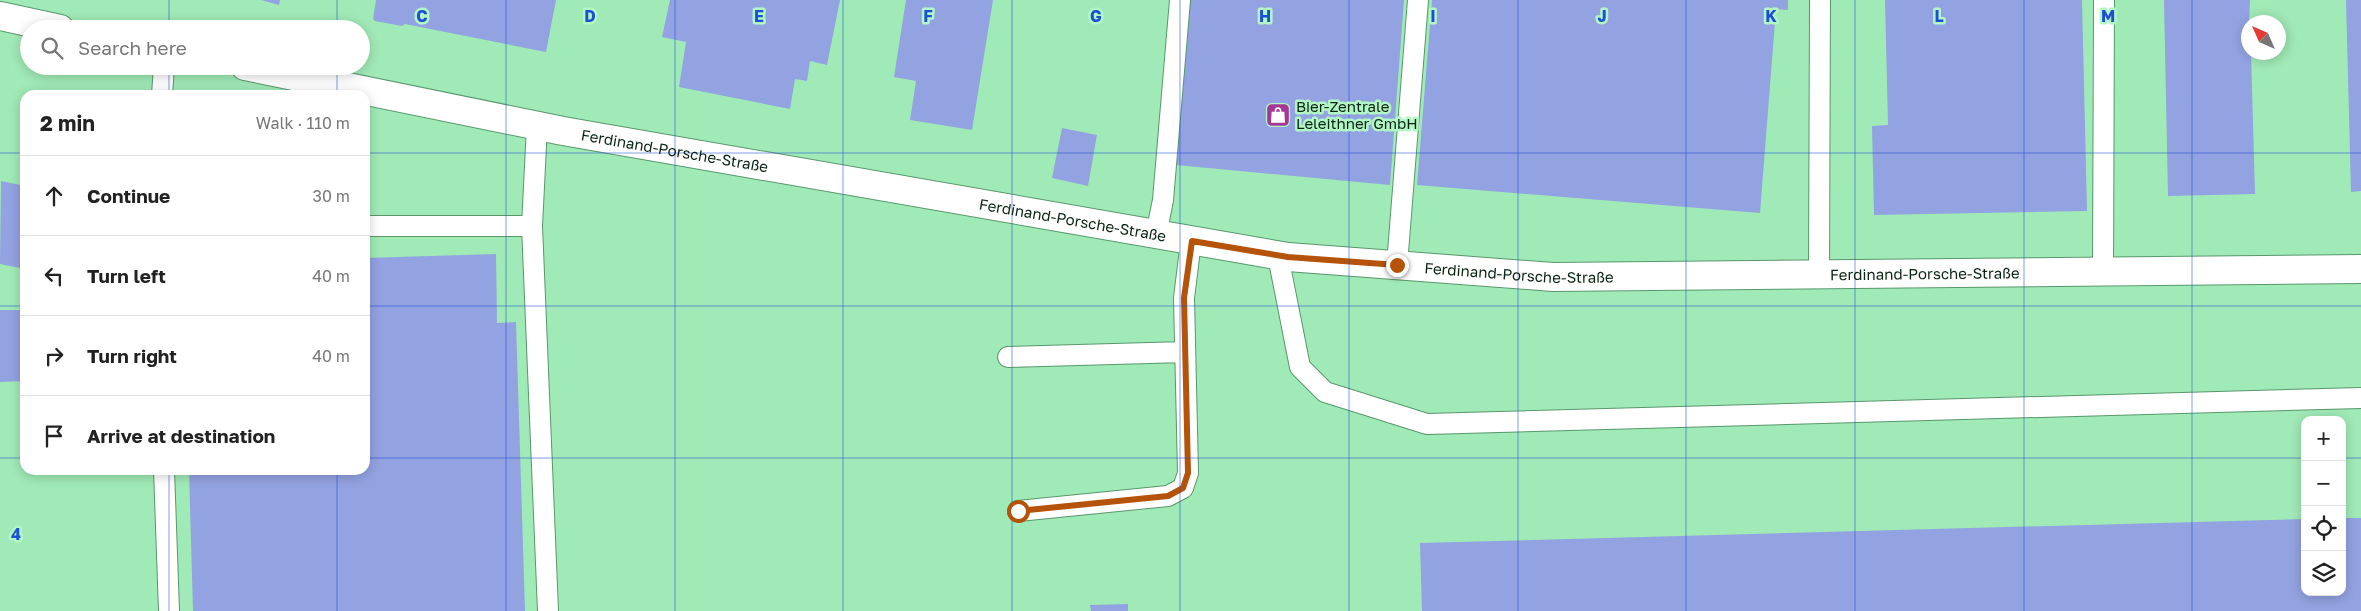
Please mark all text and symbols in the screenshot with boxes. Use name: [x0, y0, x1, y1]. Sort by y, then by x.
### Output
text: C: [416, 6, 428, 26]
text: D: [584, 6, 596, 26]
text: E: [754, 6, 764, 26]
text: F: [923, 6, 933, 26]
text: G: [1090, 6, 1102, 26]
text: H: [1259, 6, 1271, 26]
text: I: [1430, 6, 1436, 26]
text: J: [1597, 6, 1607, 26]
text: K: [1765, 6, 1777, 26]
text: L: [1934, 6, 1944, 26]
text: M: [2101, 6, 2115, 26]
north arrow: [2241, 15, 2286, 60]
search box: [20, 20, 370, 75]
icon: search: [38, 34, 66, 62]
text: Search here: [78, 36, 187, 59]
place label: Bier-Zentrale Leleithner GmbH: [1296, 97, 1418, 132]
shop icon: Bier-Zentrale Leleithner GmbH: [1265, 102, 1291, 128]
text: 2 min: [40, 110, 95, 136]
text: Walk · 110 m: [256, 113, 350, 133]
street label: Ferdinand-Porsche-Straße: [580, 125, 770, 176]
icon: ahead: [40, 182, 68, 210]
text: Continue: [87, 184, 170, 207]
text: 30 m: [313, 186, 350, 206]
street label: Ferdinand-Porsche-Straße: [978, 194, 1168, 245]
route end: [1386, 254, 1409, 277]
street label: Ferdinand-Porsche-Straße: [1424, 258, 1614, 286]
icon: left: [40, 262, 68, 290]
street label: Ferdinand-Porsche-Straße: [1830, 263, 2020, 283]
text: Turn left: [87, 264, 166, 287]
text: 40 m: [312, 266, 350, 286]
icon: right: [40, 342, 68, 370]
text: Turn right: [87, 344, 177, 367]
text: 40 m: [312, 346, 350, 366]
map controls: [2301, 416, 2346, 596]
button: +: [2301, 416, 2346, 461]
icon: arrive: [40, 422, 68, 450]
text: Arrive at destination: [87, 424, 275, 447]
button: −: [2301, 461, 2346, 506]
route start: [1007, 500, 1030, 523]
button: locate: [2301, 506, 2346, 551]
text: 4: [11, 524, 21, 544]
button: layers: [2301, 551, 2346, 596]

